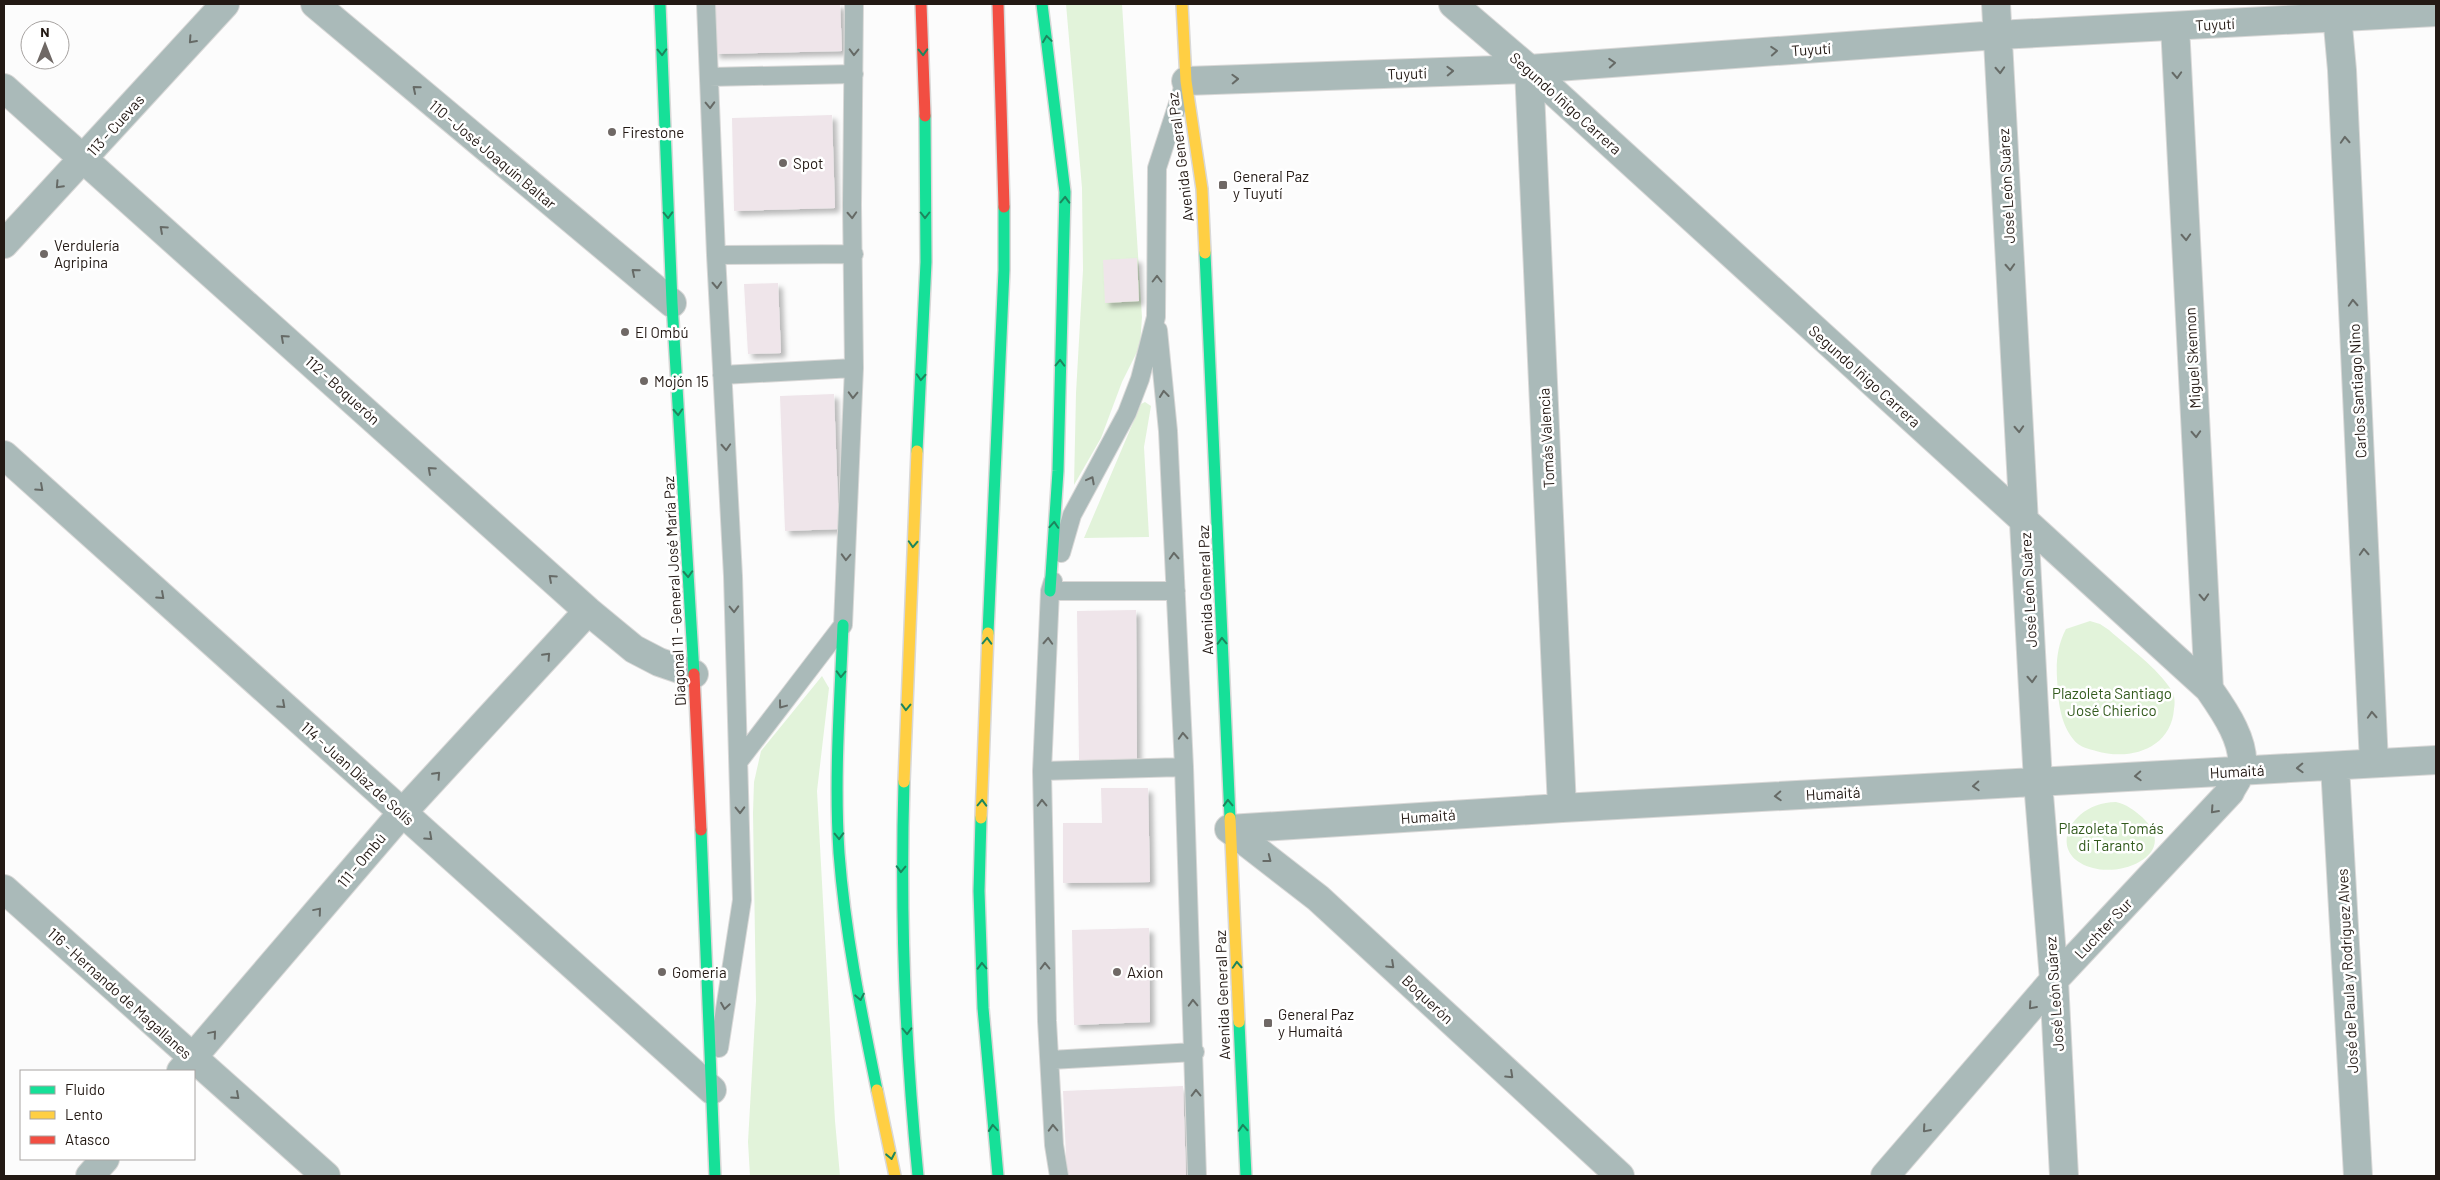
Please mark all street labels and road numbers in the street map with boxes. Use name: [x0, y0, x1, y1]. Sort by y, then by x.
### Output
street label: Tuyutí: [2195, 14, 2235, 34]
street label: Tuyutí: [1791, 39, 1831, 59]
street label: Segundo Iñigo Carrera: [1507, 48, 1625, 158]
street label: Tuyutí: [1387, 63, 1427, 83]
street label: 113 - Cuevas: [83, 90, 147, 160]
street label: Avenida General Paz: [1163, 91, 1197, 223]
street label: 110 - José Joaquín Baltar: [426, 96, 561, 213]
street label: José León Suárez: [1994, 128, 2018, 244]
street label: Miguel Skennon: [2180, 307, 2204, 409]
street label: Segundo Iñigo Carrera: [1806, 321, 1924, 431]
street label: Carlos Santiago Nino: [2344, 323, 2370, 459]
street label: 112 - Boquerón: [302, 352, 384, 428]
street label: Tomás Valencia: [1534, 387, 1558, 489]
street label: Diagonal 11 - General José María Paz: [659, 475, 689, 706]
street label: Avenida General Paz: [1194, 524, 1216, 655]
street label: José León Suárez: [2016, 532, 2040, 648]
street label: 114 - Juan Díaz de Solís: [298, 717, 418, 829]
street label: Humaitá: [2209, 761, 2265, 781]
street label: Humaitá: [1805, 783, 1861, 803]
street label: Humaitá: [1400, 805, 1456, 827]
street label: 111 - Ombú: [333, 829, 389, 891]
street label: José de Paula y Rodríguez Alves: [2333, 868, 2361, 1074]
street label: Luchter Sur: [2070, 894, 2136, 962]
street label: 116 - Hernando de Magallanes: [44, 924, 196, 1062]
street label: Avenida General Paz: [1211, 929, 1233, 1060]
street label: José León Suárez: [2041, 936, 2067, 1052]
street label: Boquerón: [1399, 971, 1457, 1027]

